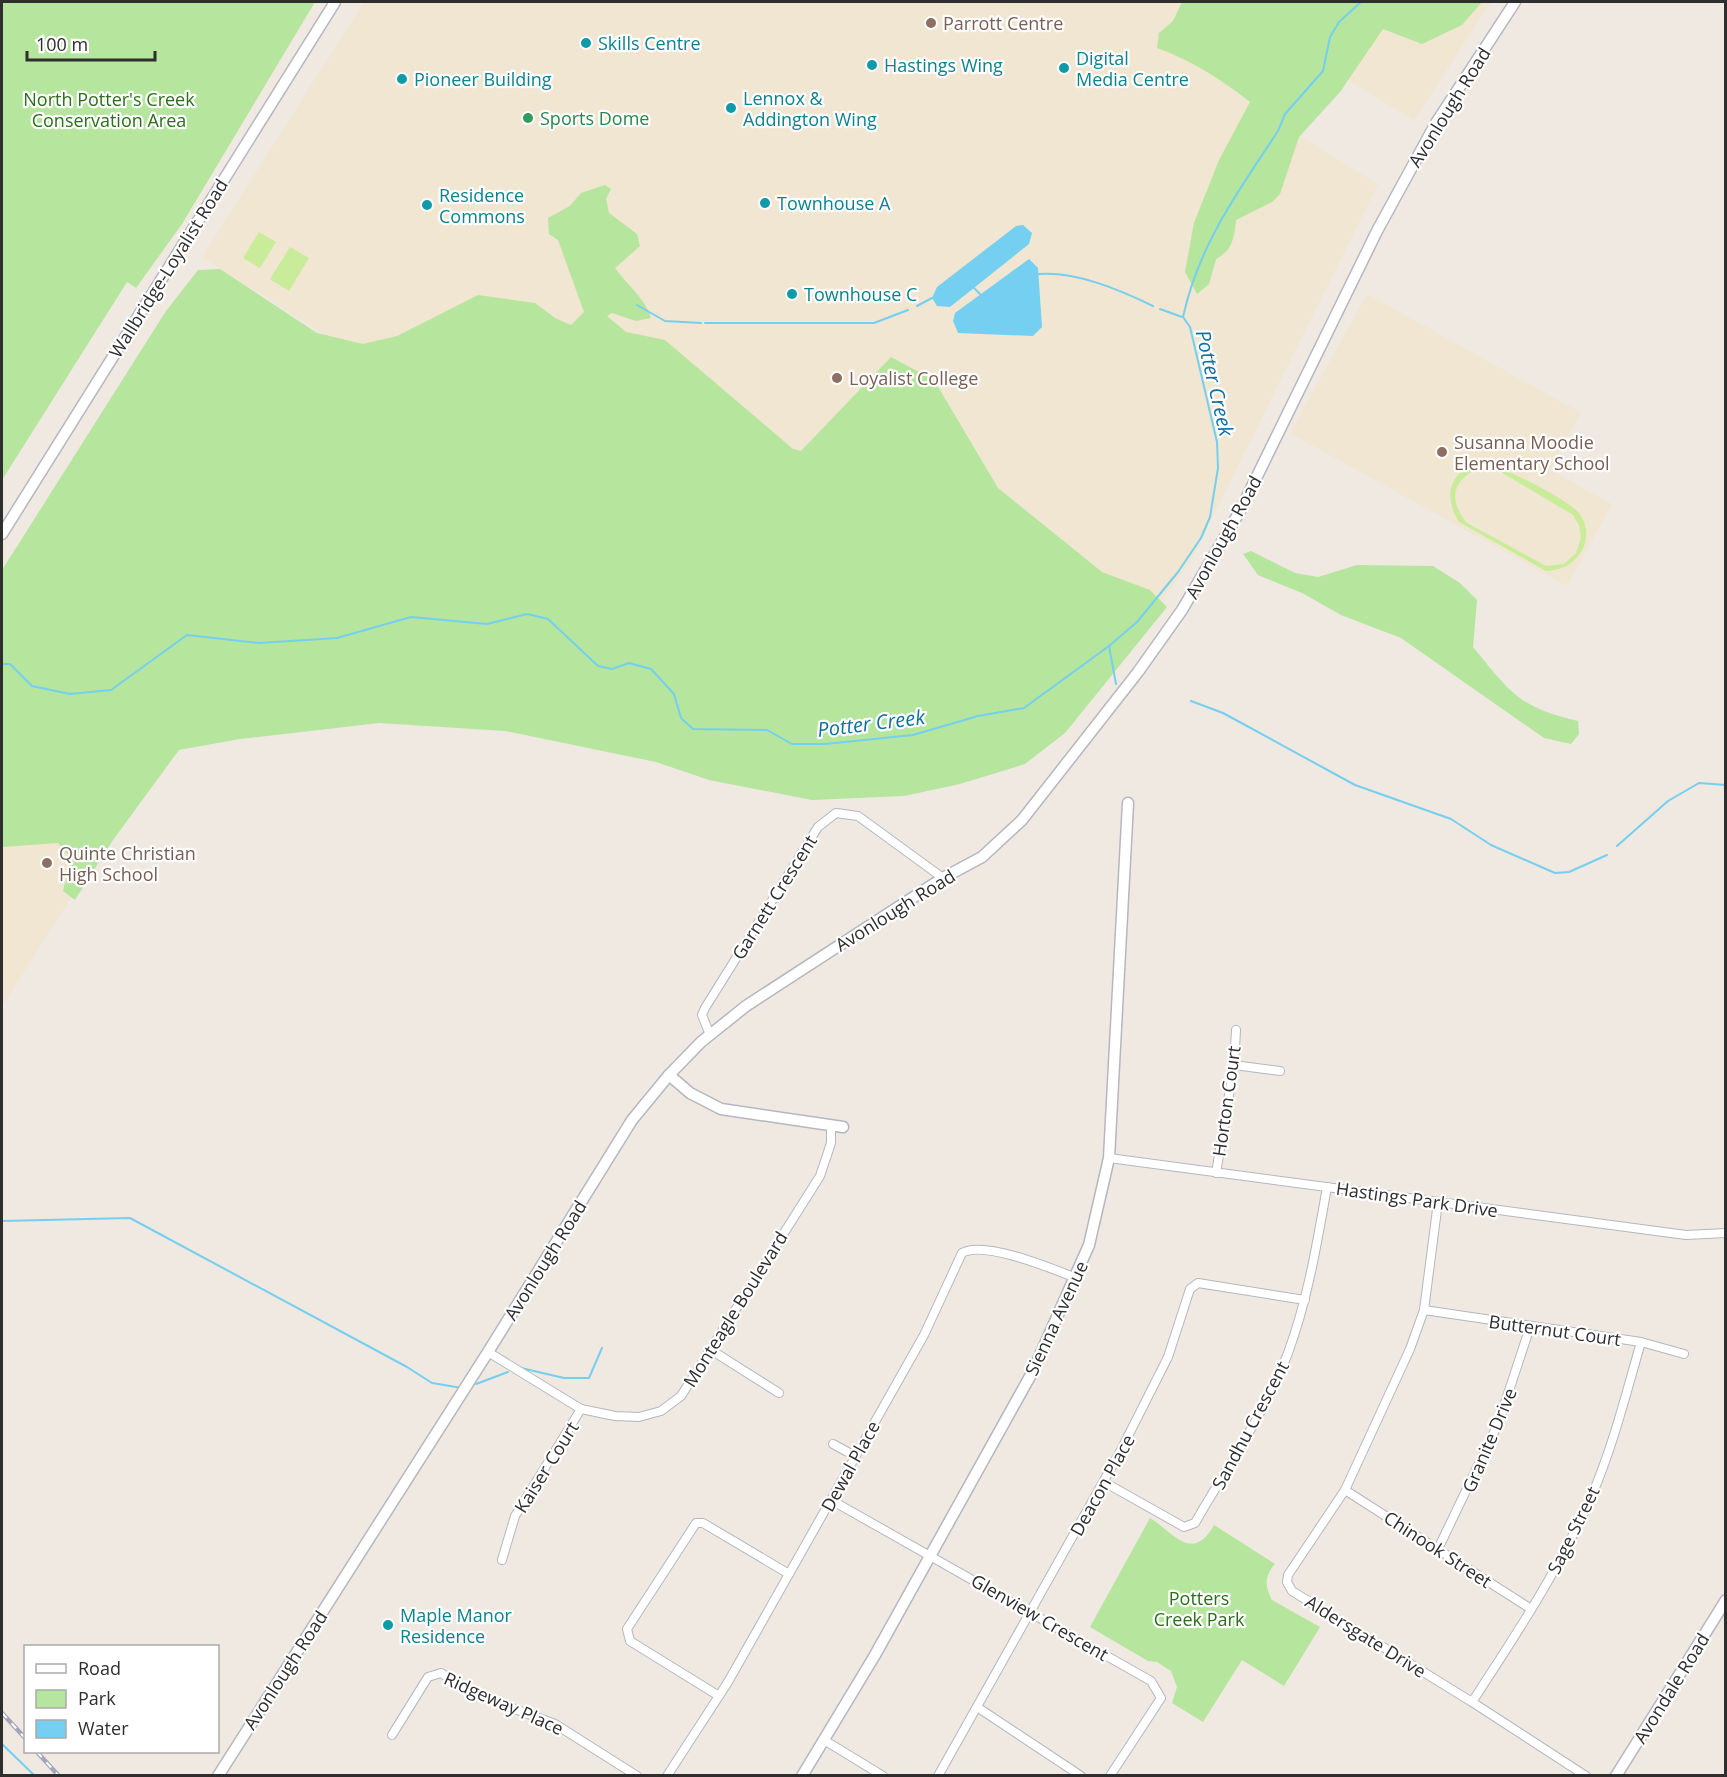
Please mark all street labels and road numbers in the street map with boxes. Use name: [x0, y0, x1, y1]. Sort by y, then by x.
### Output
street label: Avonlough Road: [1402, 43, 1496, 171]
street label: Wallbridge-Loyalist Road: [103, 174, 233, 362]
street label: Avonlough Road: [1179, 471, 1267, 603]
street label: Garnett Crescent: [726, 830, 822, 964]
street label: Avonlough Road: [831, 863, 959, 957]
street label: Horton Court: [1206, 1044, 1246, 1158]
street label: Hastings Park Drive: [1334, 1176, 1500, 1222]
street label: Avonlough Road: [498, 1196, 592, 1324]
street label: Monteagle Boulevard: [677, 1227, 793, 1391]
street label: Sienna Avenue: [1019, 1257, 1093, 1379]
street label: Butternut Court: [1487, 1309, 1623, 1351]
street label: Sandhu Crescent: [1206, 1357, 1294, 1493]
street label: Granite Drive: [1456, 1384, 1522, 1496]
street label: Dewal Place: [815, 1416, 885, 1516]
street label: Kaiser Court: [508, 1417, 584, 1517]
street label: Deacon Place: [1064, 1430, 1140, 1540]
street label: Sage Street: [1541, 1482, 1605, 1578]
street label: Chinook Street: [1379, 1505, 1497, 1593]
street label: Glenview Crescent: [967, 1568, 1113, 1666]
street label: Aldersgate Drive: [1301, 1589, 1431, 1683]
street label: Avonlough Road: [238, 1606, 332, 1734]
street label: Avondale Road: [1628, 1628, 1714, 1748]
street label: Ridgeway Place: [441, 1666, 567, 1740]

